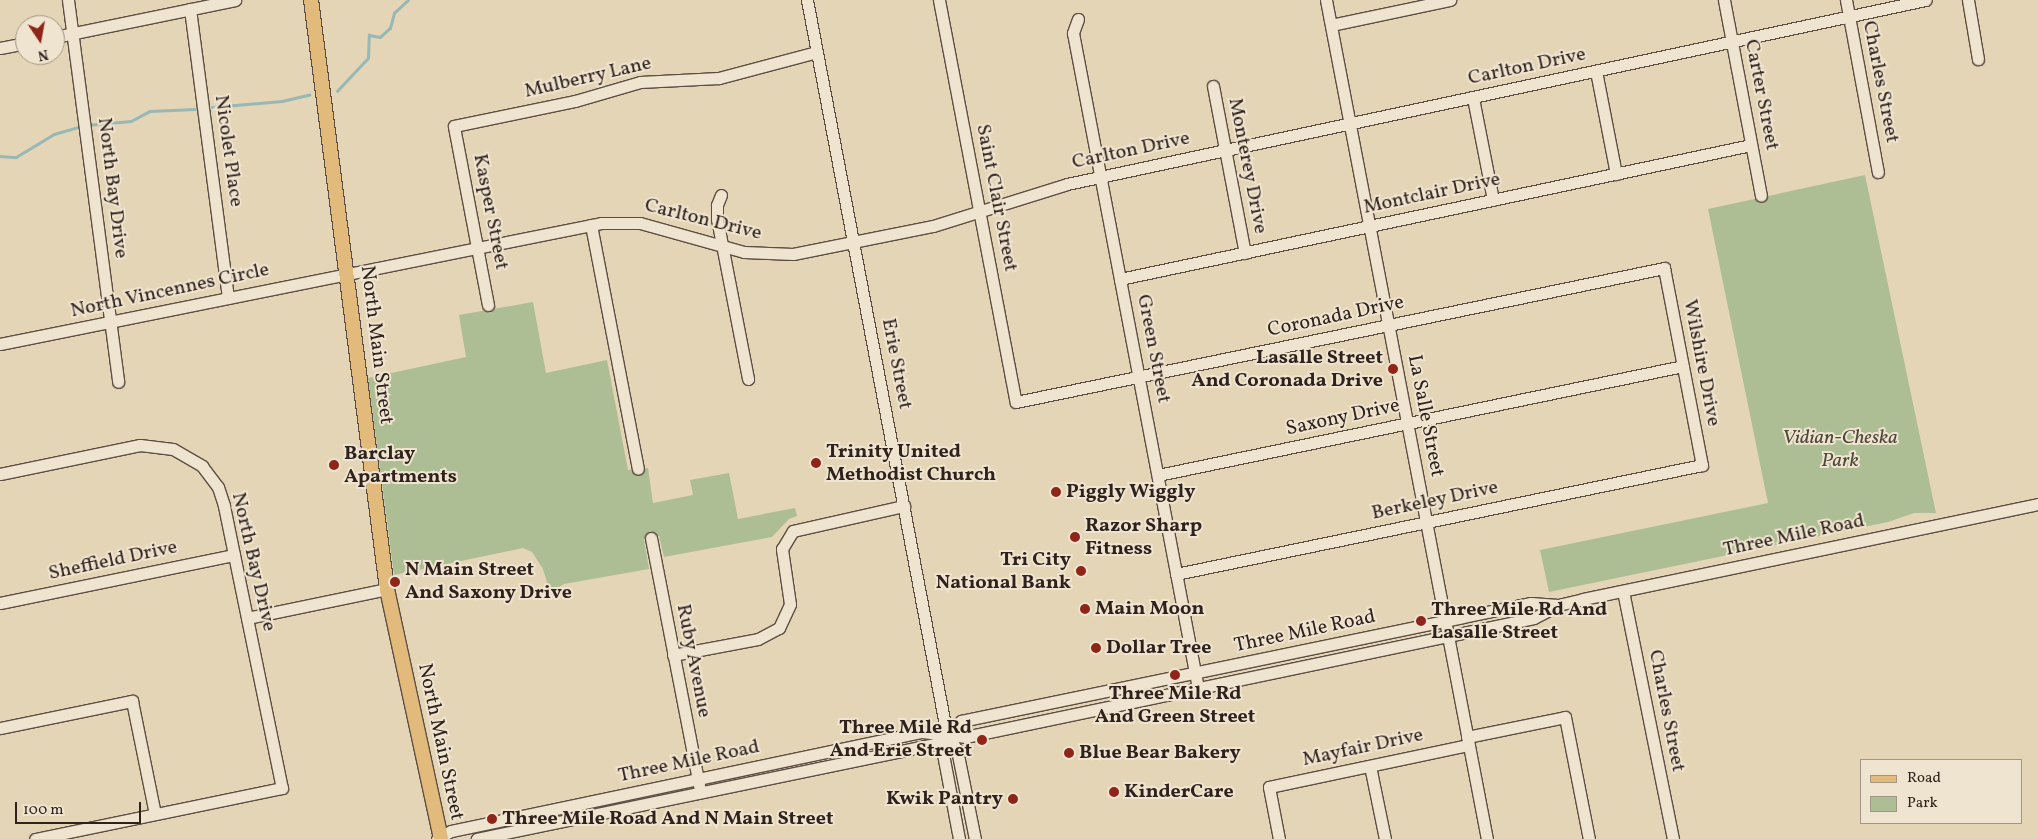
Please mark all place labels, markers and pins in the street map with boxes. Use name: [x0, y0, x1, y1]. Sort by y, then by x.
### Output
place label: Lasalle Street And Coronada Drive: [1191, 346, 1383, 393]
marker: Lasalle Street And Coronada Drive: [1387, 363, 1399, 375]
place label: Trinity United Methodist Church: [826, 440, 996, 487]
place label: Barclay Apartments: [344, 442, 457, 489]
marker: Trinity United Methodist Church: [810, 457, 822, 469]
marker: Barclay Apartments: [328, 459, 340, 471]
place label: Piggly Wiggly: [1066, 480, 1196, 504]
marker: Piggly Wiggly: [1050, 486, 1062, 498]
place label: Razor Sharp Fitness: [1085, 514, 1202, 561]
marker: Razor Sharp Fitness: [1069, 531, 1081, 543]
place label: Tri City National Bank: [936, 548, 1071, 595]
place label: N Main Street And Saxony Drive: [405, 558, 572, 605]
marker: Tri City National Bank: [1075, 565, 1087, 577]
marker: N Main Street And Saxony Drive: [389, 576, 401, 588]
place label: Main Moon: [1095, 597, 1204, 621]
place label: Three Mile Rd And Lasalle Street: [1431, 598, 1607, 645]
marker: Main Moon: [1079, 603, 1091, 615]
marker: Three Mile Rd And Lasalle Street: [1415, 615, 1427, 627]
place label: Dollar Tree: [1106, 636, 1212, 660]
marker: Dollar Tree: [1090, 642, 1102, 654]
marker: Three Mile Rd And Green Street: [1169, 669, 1181, 681]
place label: Three Mile Rd And Green Street: [1095, 683, 1255, 730]
place label: Three Mile Rd And Erie Street: [830, 716, 972, 763]
marker: Three Mile Rd And Erie Street: [976, 734, 988, 746]
place label: Blue Bear Bakery: [1079, 741, 1241, 765]
marker: Blue Bear Bakery: [1063, 747, 1075, 759]
place label: KinderCare: [1124, 780, 1234, 804]
marker: KinderCare: [1108, 786, 1120, 798]
place label: Kwik Pantry: [886, 787, 1003, 811]
marker: Kwik Pantry: [1007, 793, 1019, 805]
place label: Three Mile Road And N Main Street: [502, 807, 834, 831]
marker: Three Mile Road And N Main Street: [486, 813, 498, 825]

